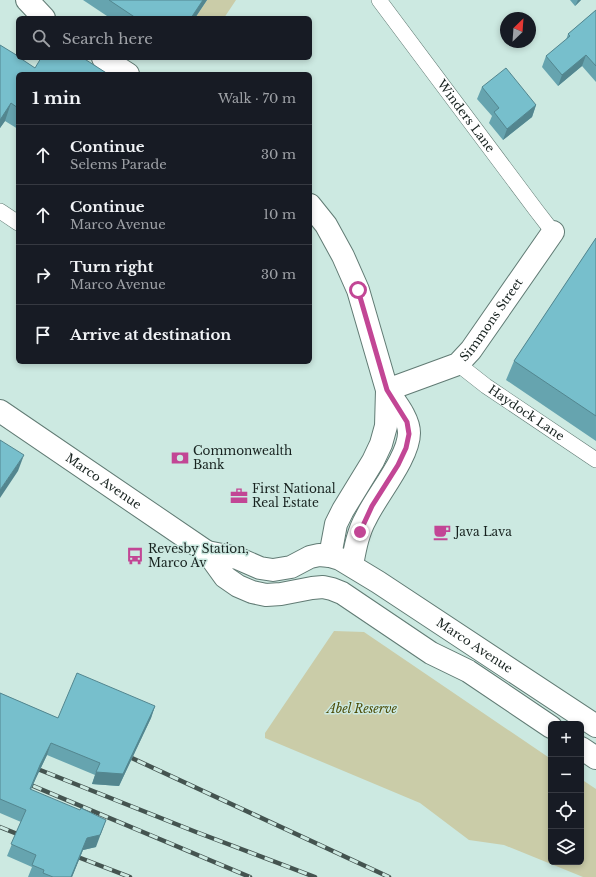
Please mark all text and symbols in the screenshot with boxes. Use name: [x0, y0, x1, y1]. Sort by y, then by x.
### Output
north arrow: [500, 12, 536, 48]
search box: [16, 16, 312, 60]
icon: search: [30, 27, 52, 49]
text: Search here: [62, 29, 153, 48]
street label: Winders Lane: [434, 76, 498, 155]
text: 1 min: [32, 88, 81, 109]
text: Walk · 70 m: [218, 90, 296, 107]
text: Continue: [70, 137, 145, 156]
icon: ahead: [32, 144, 54, 166]
text: 30 m: [261, 146, 296, 163]
text: Selems Parade: [70, 156, 167, 173]
text: Continue: [70, 197, 145, 216]
icon: ahead: [32, 204, 54, 226]
text: 10 m: [263, 206, 296, 223]
text: Marco Avenue: [70, 216, 166, 233]
text: Turn right: [70, 257, 153, 276]
icon: right: [32, 264, 54, 286]
text: 30 m: [261, 266, 296, 283]
street label: Simmons Street: [456, 275, 526, 364]
text: Marco Avenue: [70, 276, 166, 293]
route start: [349, 281, 367, 299]
icon: arrive: [32, 324, 54, 346]
text: Arrive at destination: [70, 325, 231, 344]
street label: Haydock Lane: [485, 382, 567, 444]
place label: Commonwealth Bank: [193, 443, 292, 472]
bank icon: Commonwealth Bank: [170, 448, 190, 468]
street label: Marco Avenue: [63, 450, 144, 512]
place label: First National Real Estate: [252, 481, 336, 510]
office icon: First National Real Estate: [229, 486, 249, 506]
cafe icon: Java Lava: [432, 522, 452, 542]
route end: [351, 523, 369, 541]
place label: Java Lava: [453, 524, 512, 539]
place label: Revesby Station, Marco Av: [148, 541, 249, 570]
bus stop icon: Revesby Station, Marco Av: [125, 546, 145, 566]
street label: Marco Avenue: [434, 615, 516, 676]
park label: Abel Reserve: [325, 701, 397, 716]
map controls: [548, 721, 584, 865]
button: +: [548, 721, 584, 757]
button: −: [548, 757, 584, 793]
button: locate: [548, 793, 584, 829]
button: layers: [548, 829, 584, 865]

